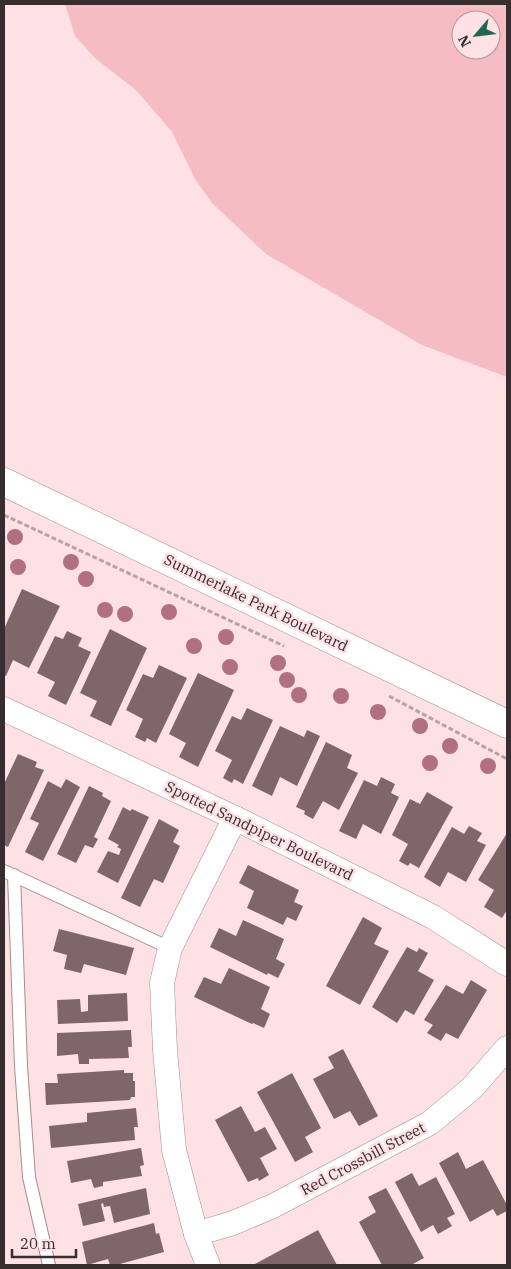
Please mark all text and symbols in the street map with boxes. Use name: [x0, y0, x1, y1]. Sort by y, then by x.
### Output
north arrow: [451, 10, 501, 60]
text: N: [454, 32, 475, 50]
street label: Summerlake Park Boulevard: [161, 550, 351, 655]
street label: Spotted Sandpiper Boulevard: [162, 777, 356, 884]
street label: Red Crossbill Street: [297, 1118, 428, 1199]
scale bar: [12, 1226, 76, 1258]
text: 20 m: [20, 1234, 56, 1253]

